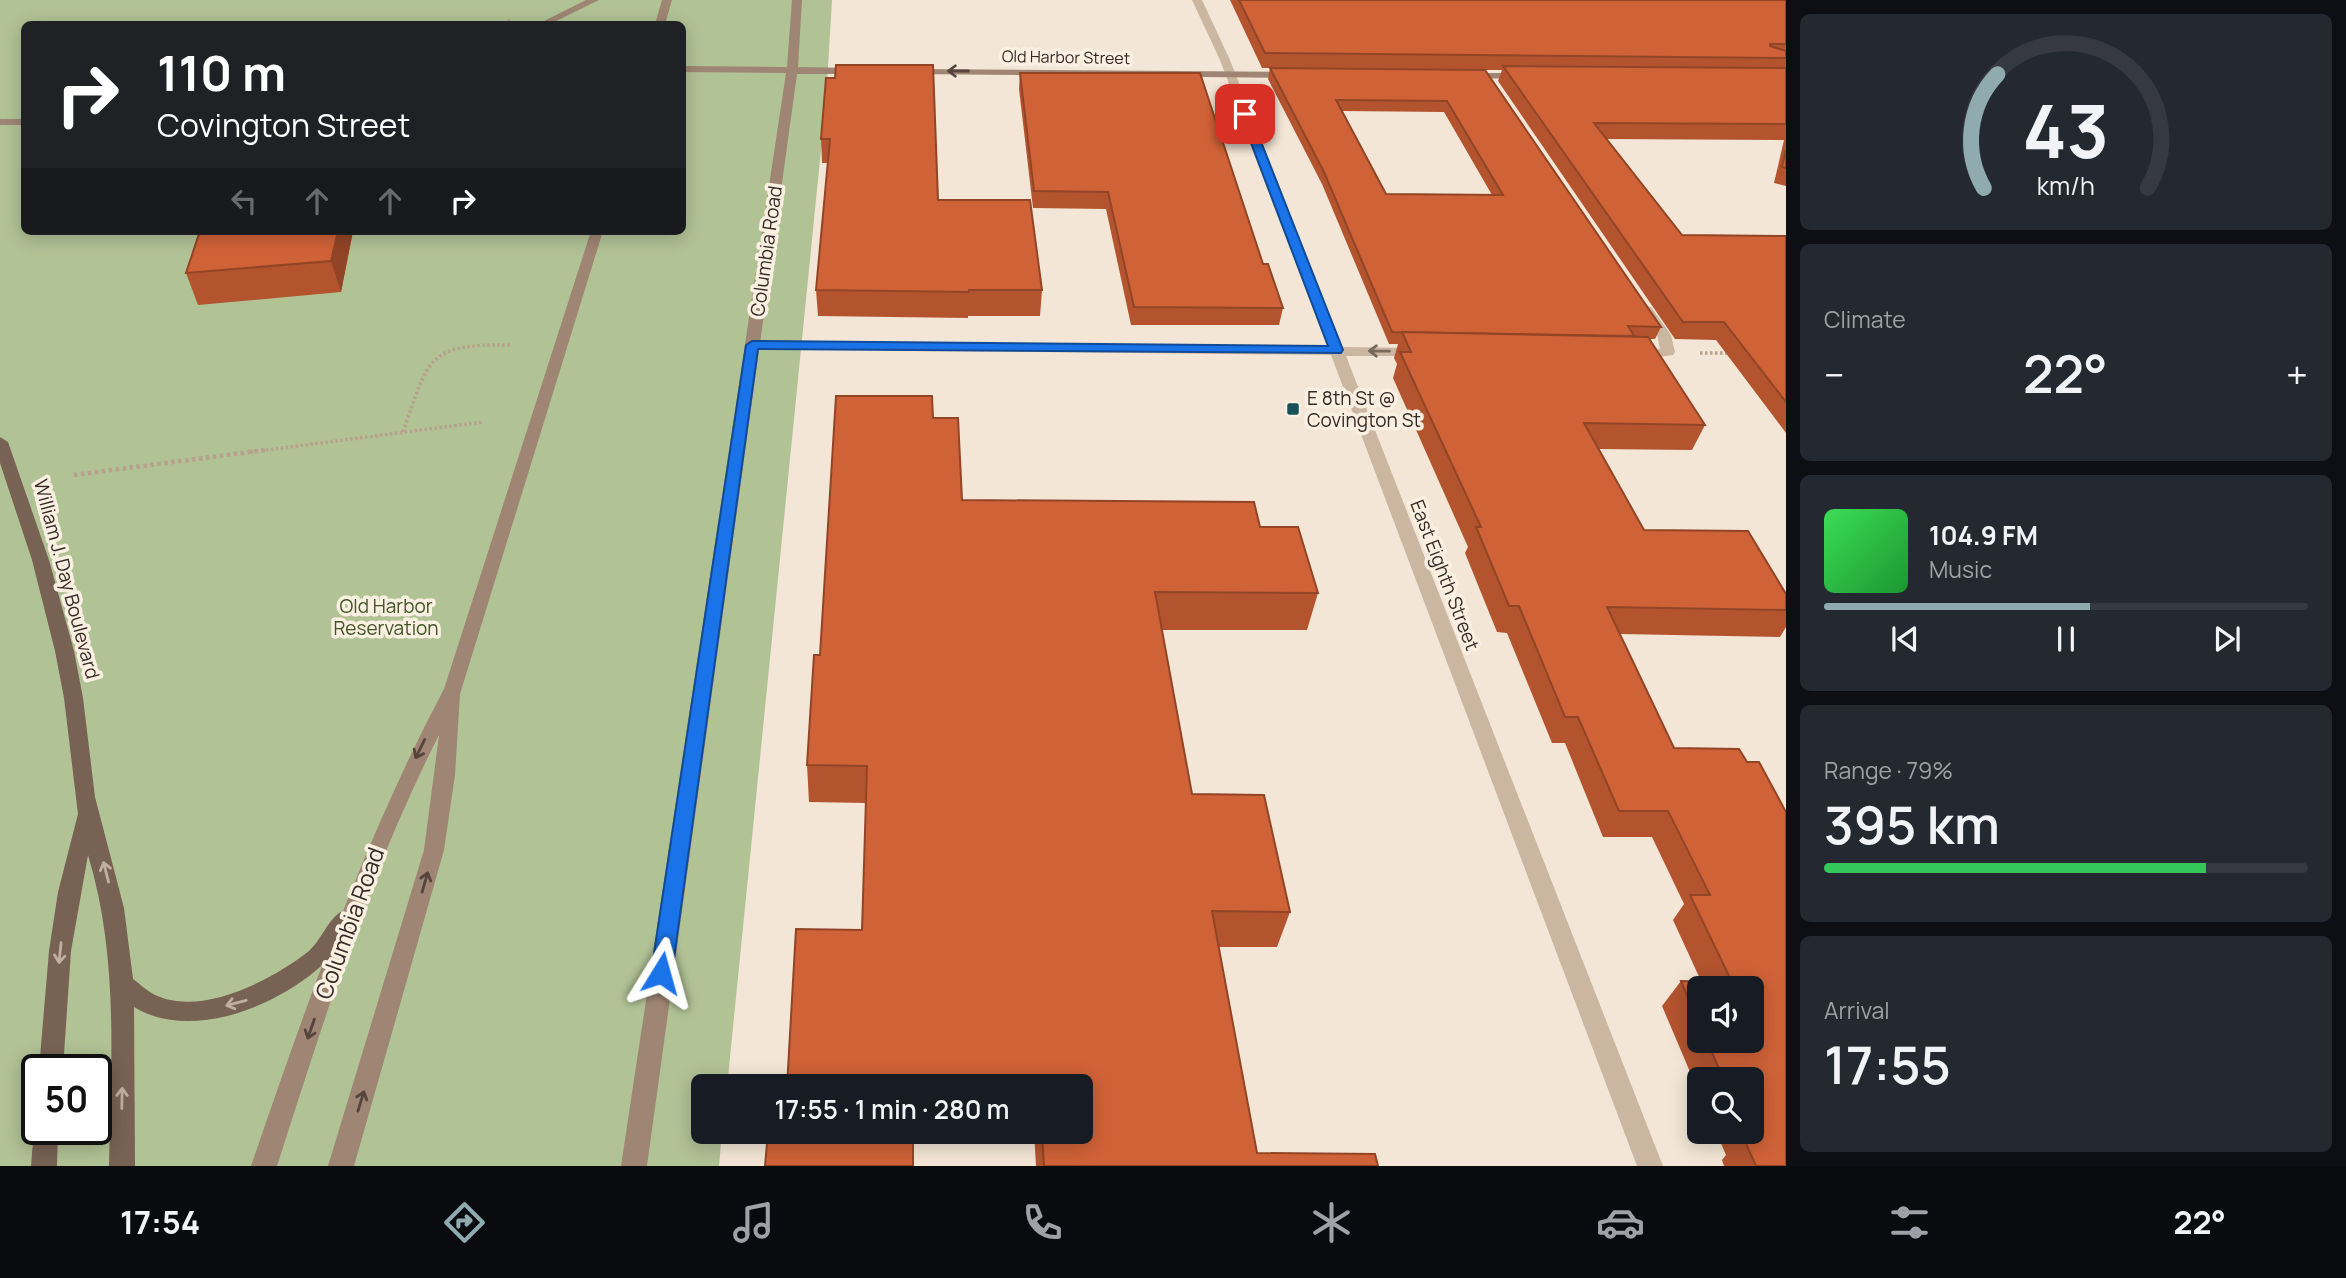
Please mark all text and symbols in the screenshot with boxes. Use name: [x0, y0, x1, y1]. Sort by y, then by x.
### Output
text: 110 m: [157, 39, 286, 106]
street label: Old Harbor Street: [1002, 45, 1130, 69]
icon: right: [42, 49, 133, 140]
one-way arrow: [947, 64, 970, 78]
text: 43: [2023, 81, 2109, 181]
pin: [1215, 84, 1275, 144]
icon: arrive: [1226, 95, 1264, 133]
text: Covington Street: [157, 103, 410, 147]
text: km/h: [2037, 168, 2095, 203]
icon: left: [225, 182, 263, 220]
icon: ahead: [298, 182, 336, 220]
icon: ahead: [371, 182, 409, 220]
icon: right: [444, 182, 482, 220]
street label: Columbia Road: [744, 184, 788, 318]
text: Climate: [1824, 303, 1906, 335]
text: 22°: [2023, 338, 2108, 409]
one-way arrow: [1368, 344, 1391, 358]
text: −: [1824, 348, 1845, 400]
text: +: [2286, 348, 2308, 400]
place label: E 8th St @ Covington St: [1307, 385, 1421, 433]
marker: E 8th St @ Covington St: [1285, 401, 1301, 417]
street label: William J. Day Boulevard: [28, 476, 106, 682]
street label: East Eighth Street: [1404, 496, 1486, 654]
text: 104.9 FM: [1929, 517, 2038, 553]
text: Music: [1929, 553, 1992, 585]
park label: Old Harbor Reservation: [333, 593, 439, 641]
icon: previous: [1886, 620, 1924, 658]
icon: pause: [2047, 620, 2085, 658]
icon: next: [2208, 620, 2246, 658]
one-way arrow: [413, 738, 427, 759]
text: Range · 79%: [1824, 754, 1953, 786]
text: 395 km: [1824, 789, 2000, 860]
street label: Columbia Road: [307, 843, 391, 1003]
one-way arrow: [99, 861, 112, 884]
one-way arrow: [419, 872, 432, 894]
position arrow: [624, 936, 698, 1010]
one-way arrow: [53, 941, 66, 964]
map controls: [1687, 976, 1764, 1144]
button: sound: [1687, 976, 1764, 1053]
text: Arrival: [1824, 994, 1890, 1026]
one-way arrow: [225, 997, 248, 1010]
one-way arrow: [303, 1017, 316, 1039]
text: 17:55: [1824, 1029, 1951, 1100]
speed limit sign: 50: [21, 1054, 112, 1145]
button: search: [1687, 1067, 1764, 1144]
one-way arrow: [116, 1087, 129, 1110]
one-way arrow: [355, 1090, 368, 1112]
text: 17:55 · 1 min · 280 m: [774, 1091, 1010, 1127]
icon: directions: [440, 1198, 489, 1247]
icon: music: [729, 1198, 778, 1247]
icon: phone: [1018, 1198, 1067, 1247]
icon: climate: [1307, 1198, 1356, 1247]
icon: car: [1596, 1198, 1645, 1247]
icon: filters: [1885, 1198, 1934, 1247]
text: 17:54: [120, 1200, 200, 1244]
text: 22°: [2173, 1200, 2226, 1244]

